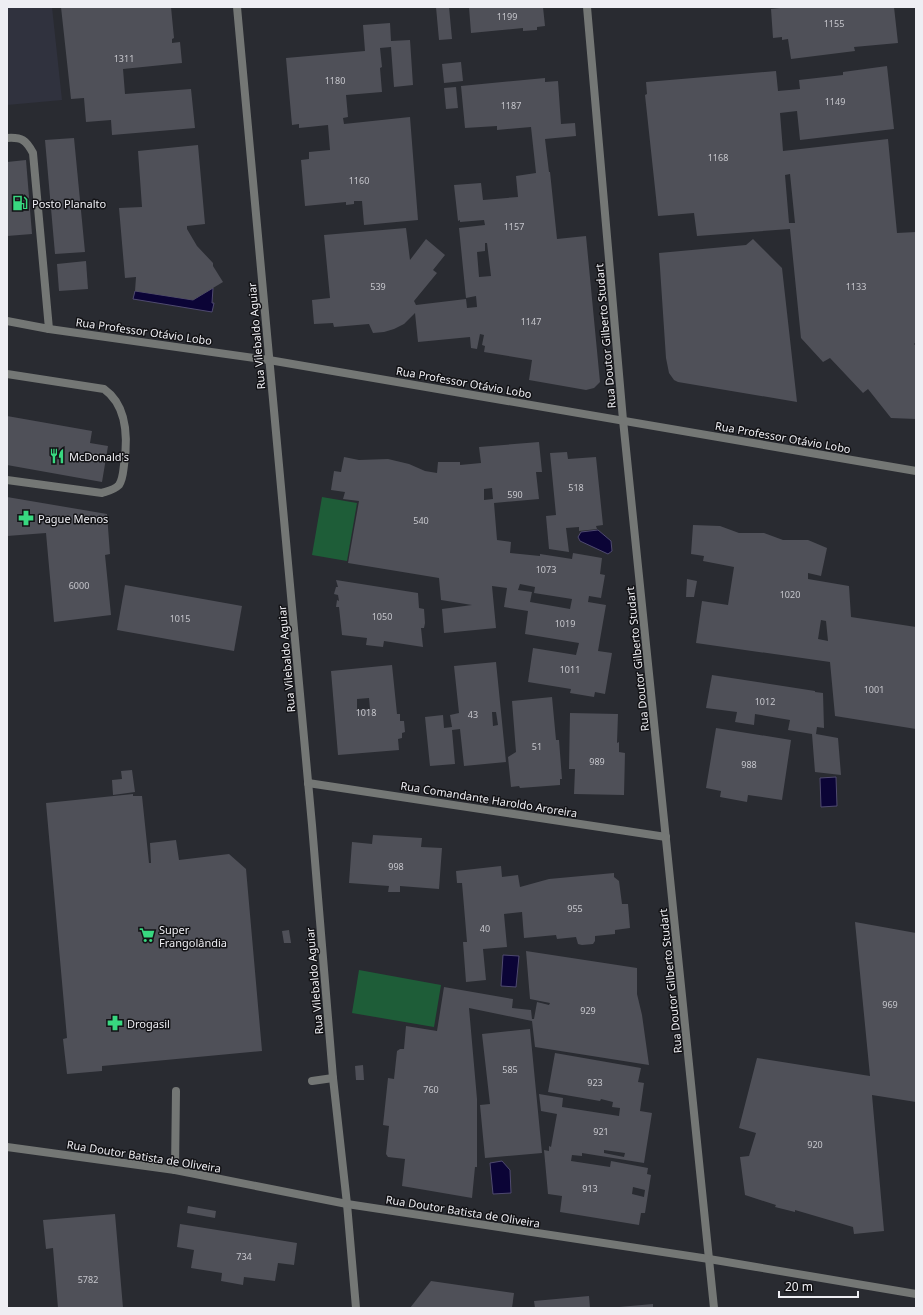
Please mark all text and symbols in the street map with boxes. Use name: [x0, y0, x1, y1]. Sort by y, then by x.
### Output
house number: 1199: [497, 10, 517, 23]
house number: 1155: [824, 17, 844, 30]
house number: 1311: [114, 52, 134, 65]
house number: 1180: [325, 74, 345, 87]
house number: 1149: [825, 95, 845, 108]
house number: 1187: [501, 99, 521, 112]
house number: 1168: [708, 151, 728, 164]
house number: 1160: [349, 174, 369, 187]
fuel station icon: Posto Planalto: [11, 194, 29, 212]
place label: Posto Planalto: [32, 196, 107, 211]
house number: 1157: [504, 220, 524, 233]
street label: Rua Doutor Gilberto Studart: [591, 263, 619, 409]
house number: 539: [370, 280, 386, 293]
house number: 1133: [846, 280, 866, 293]
street label: Rua Vilebaldo Aguiar: [244, 281, 268, 390]
street label: Rua Professor Otávio Lobo: [75, 314, 213, 348]
house number: 1147: [521, 315, 541, 328]
street label: Rua Professor Otávio Lobo: [395, 363, 533, 401]
street label: Rua Professor Otávio Lobo: [714, 418, 852, 456]
restaurant icon: McDonald's: [48, 447, 66, 465]
place label: McDonald's: [69, 449, 129, 464]
house number: 518: [568, 481, 584, 494]
house number: 590: [507, 488, 523, 501]
pharmacy icon: Pague Menos: [17, 509, 35, 527]
place label: Pague Menos: [38, 511, 108, 526]
house number: 540: [413, 514, 429, 527]
house number: 1073: [536, 563, 556, 576]
house number: 6000: [69, 579, 89, 592]
street label: Rua Doutor Gilberto Studart: [622, 586, 652, 732]
house number: 1020: [780, 588, 800, 601]
street label: Rua Vilebaldo Aguiar: [274, 604, 298, 713]
house number: 1050: [372, 610, 392, 623]
house number: 1015: [170, 612, 190, 625]
house number: 1019: [555, 617, 575, 630]
house number: 1011: [560, 663, 580, 676]
house number: 1001: [864, 683, 884, 696]
house number: 1012: [755, 695, 775, 708]
house number: 1018: [356, 706, 376, 719]
house number: 43: [468, 708, 478, 721]
house number: 51: [532, 740, 542, 753]
house number: 989: [589, 755, 605, 768]
house number: 988: [741, 758, 757, 771]
street label: Rua Comandante Haroldo Aroreira: [400, 778, 578, 820]
house number: 998: [388, 860, 404, 873]
house number: 955: [567, 902, 583, 915]
street label: Rua Doutor Gilberto Studart: [655, 908, 685, 1054]
place label: Super Frangolândia: [159, 922, 227, 950]
house number: 40: [480, 922, 490, 935]
supermarket icon: Super Frangolândia: [138, 926, 156, 944]
street label: Rua Vilebaldo Aguiar: [302, 926, 326, 1035]
house number: 969: [882, 998, 898, 1011]
house number: 929: [580, 1004, 596, 1017]
pharmacy icon: Drogasil: [106, 1014, 124, 1032]
place label: Drogasil: [127, 1016, 170, 1031]
house number: 585: [502, 1063, 518, 1076]
house number: 923: [587, 1076, 603, 1089]
house number: 760: [423, 1083, 439, 1096]
house number: 921: [593, 1125, 609, 1138]
street label: Rua Doutor Batista de Oliveira: [66, 1136, 222, 1176]
house number: 920: [807, 1138, 823, 1151]
house number: 913: [582, 1182, 598, 1195]
street label: Rua Doutor Batista de Oliveira: [385, 1191, 541, 1231]
house number: 734: [236, 1250, 252, 1263]
house number: 5782: [78, 1273, 98, 1286]
scale bar: [779, 1273, 858, 1299]
text: 20 m: [785, 1278, 813, 1295]

